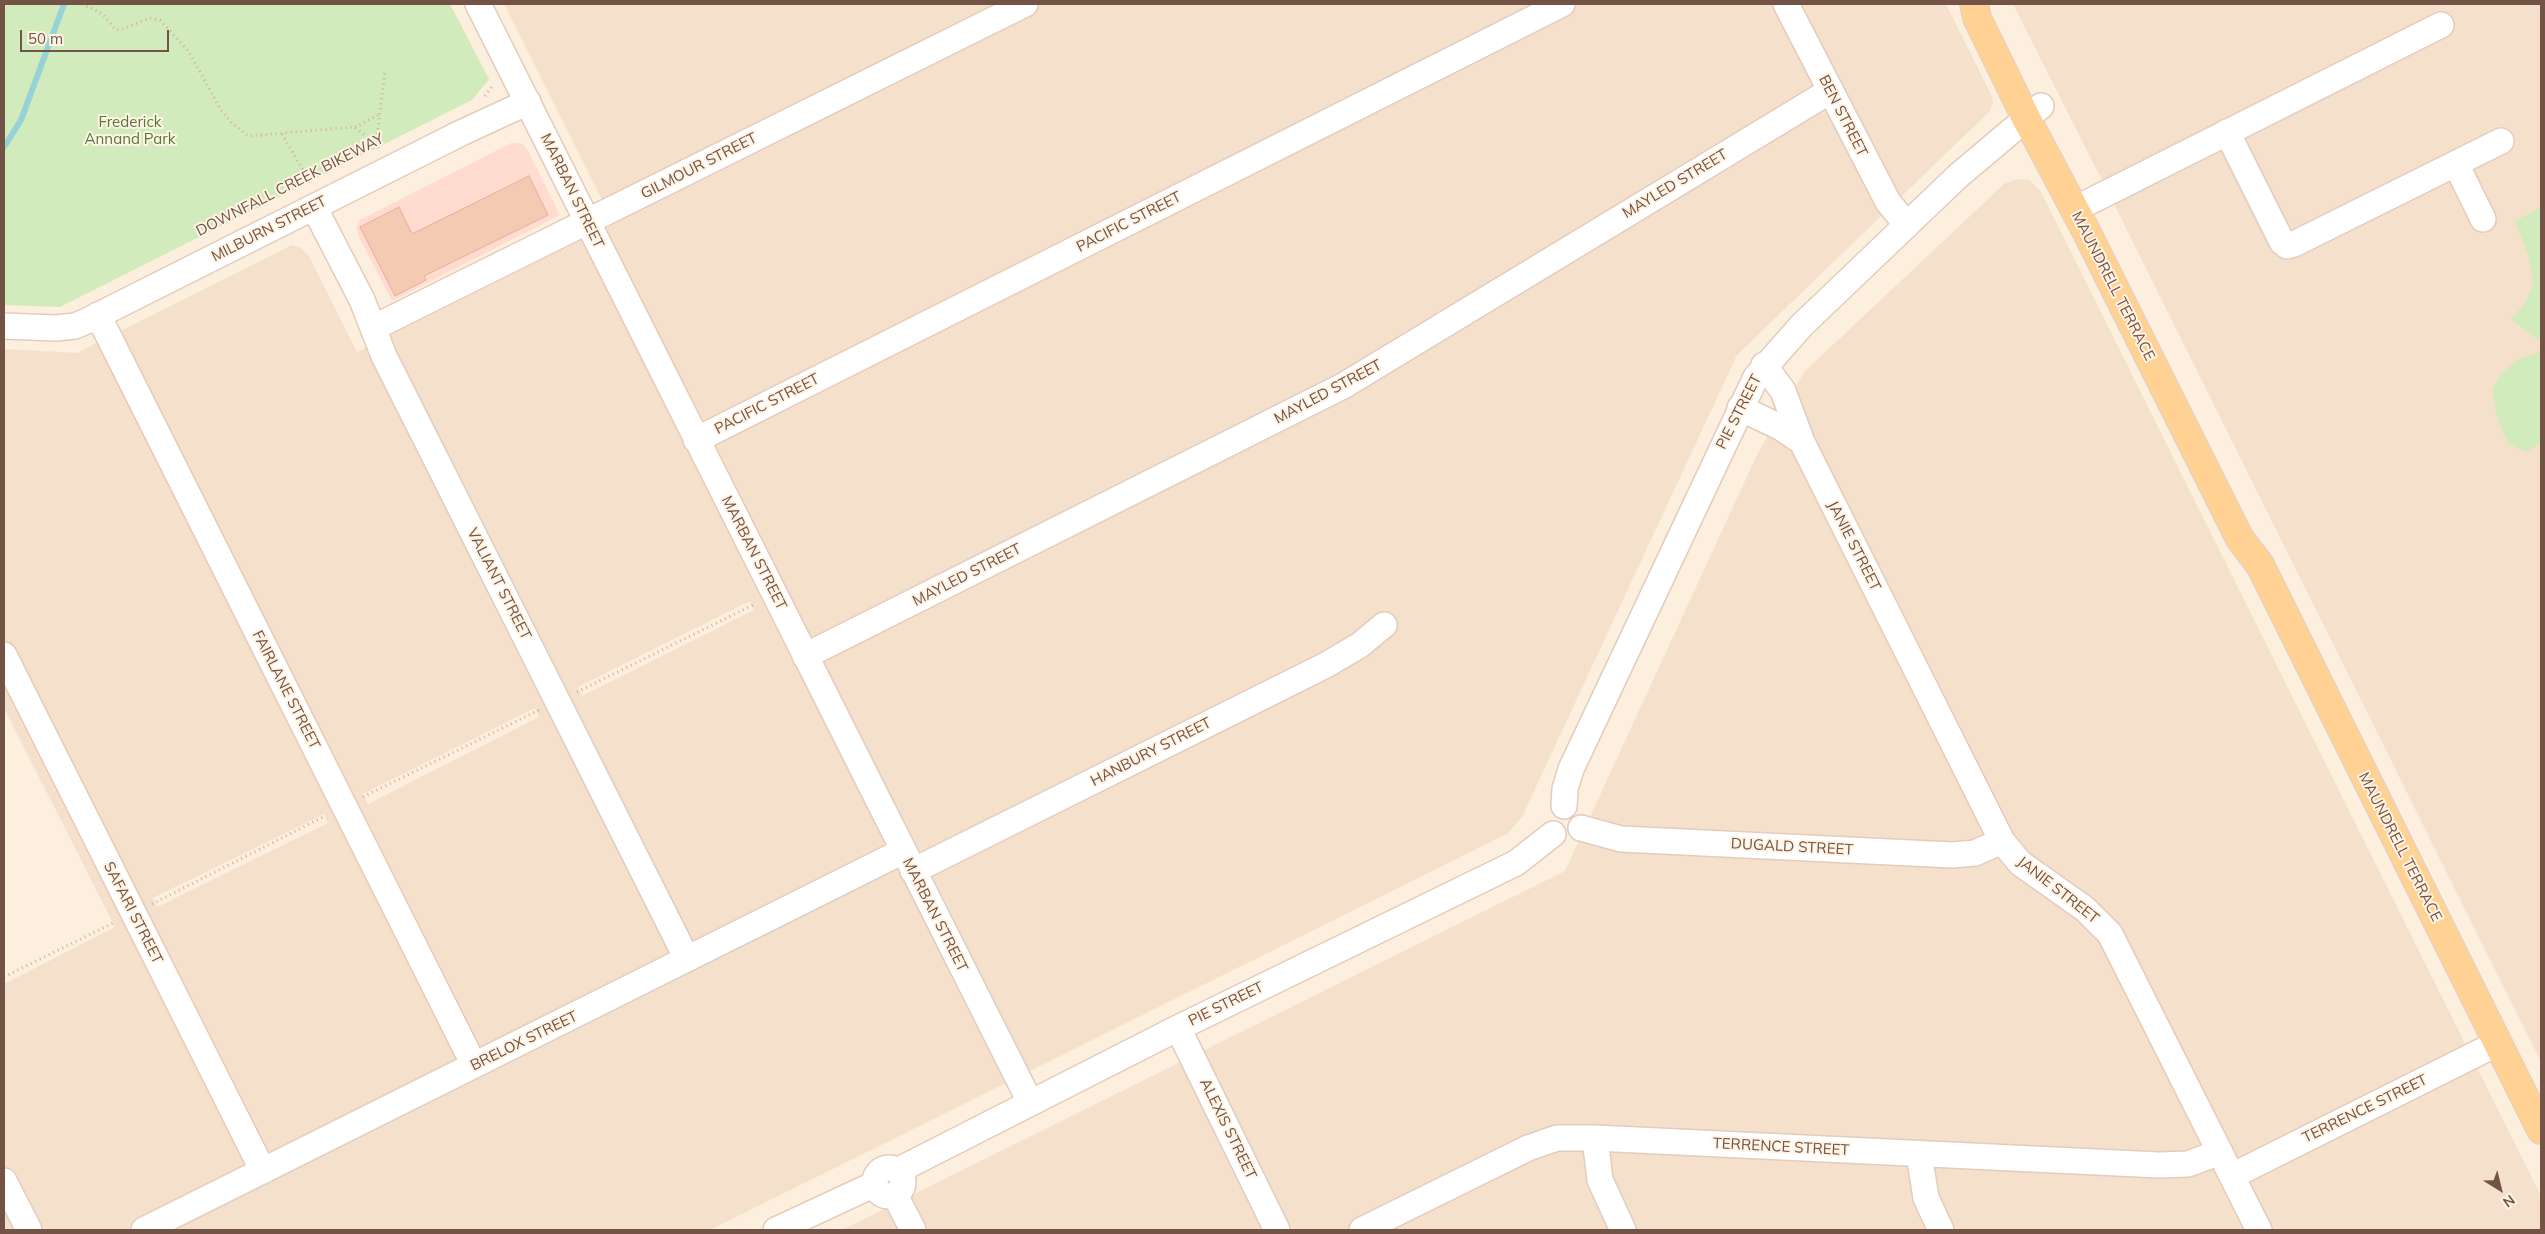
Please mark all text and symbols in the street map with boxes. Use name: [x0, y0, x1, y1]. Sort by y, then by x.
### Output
scale bar: [22, 20, 171, 52]
text: 50 m: [28, 29, 63, 48]
street label: BEN STREET: [1815, 72, 1871, 160]
park label: Frederick Annand Park: [85, 113, 175, 148]
street label: GILMOUR STREET: [638, 129, 760, 203]
street label: DOWNFALL CREEK BIKEWAY: [193, 130, 387, 240]
street label: MARBAN STREET: [536, 131, 608, 251]
street label: MAYLED STREET: [1619, 146, 1731, 222]
street label: PACIFIC STREET: [1074, 188, 1184, 256]
street label: MILBURN STREET: [208, 192, 330, 266]
street label: MAUNDRELL TERRACE: [2068, 208, 2158, 364]
street label: MAYLED STREET: [1271, 356, 1385, 428]
street label: PACIFIC STREET: [712, 370, 822, 438]
street label: PIE STREET: [1712, 372, 1766, 452]
street label: MARBAN STREET: [717, 493, 791, 613]
street label: JANIE STREET: [1824, 498, 1884, 594]
street label: VALIANT STREET: [463, 525, 535, 643]
street label: MAYLED STREET: [910, 540, 1024, 610]
street label: FAIRLANE STREET: [248, 628, 324, 752]
street label: HANBURY STREET: [1088, 714, 1214, 790]
street label: MAUNDRELL TERRACE: [2355, 769, 2445, 925]
street label: DUGALD STREET: [1730, 835, 1854, 859]
street label: JANIE STREET: [2014, 852, 2102, 928]
street label: MARBAN STREET: [898, 855, 972, 975]
street label: SAFARI STREET: [100, 859, 166, 967]
street label: PIE STREET: [1185, 978, 1267, 1030]
street label: BRELOX STREET: [467, 1007, 581, 1075]
street label: TERRENCE STREET: [2300, 1071, 2430, 1147]
street label: ALEXIS STREET: [1196, 1076, 1260, 1182]
street label: TERRENCE STREET: [1712, 1134, 1850, 1160]
north arrow: [2475, 1164, 2525, 1214]
text: N: [2499, 1191, 2518, 1212]

